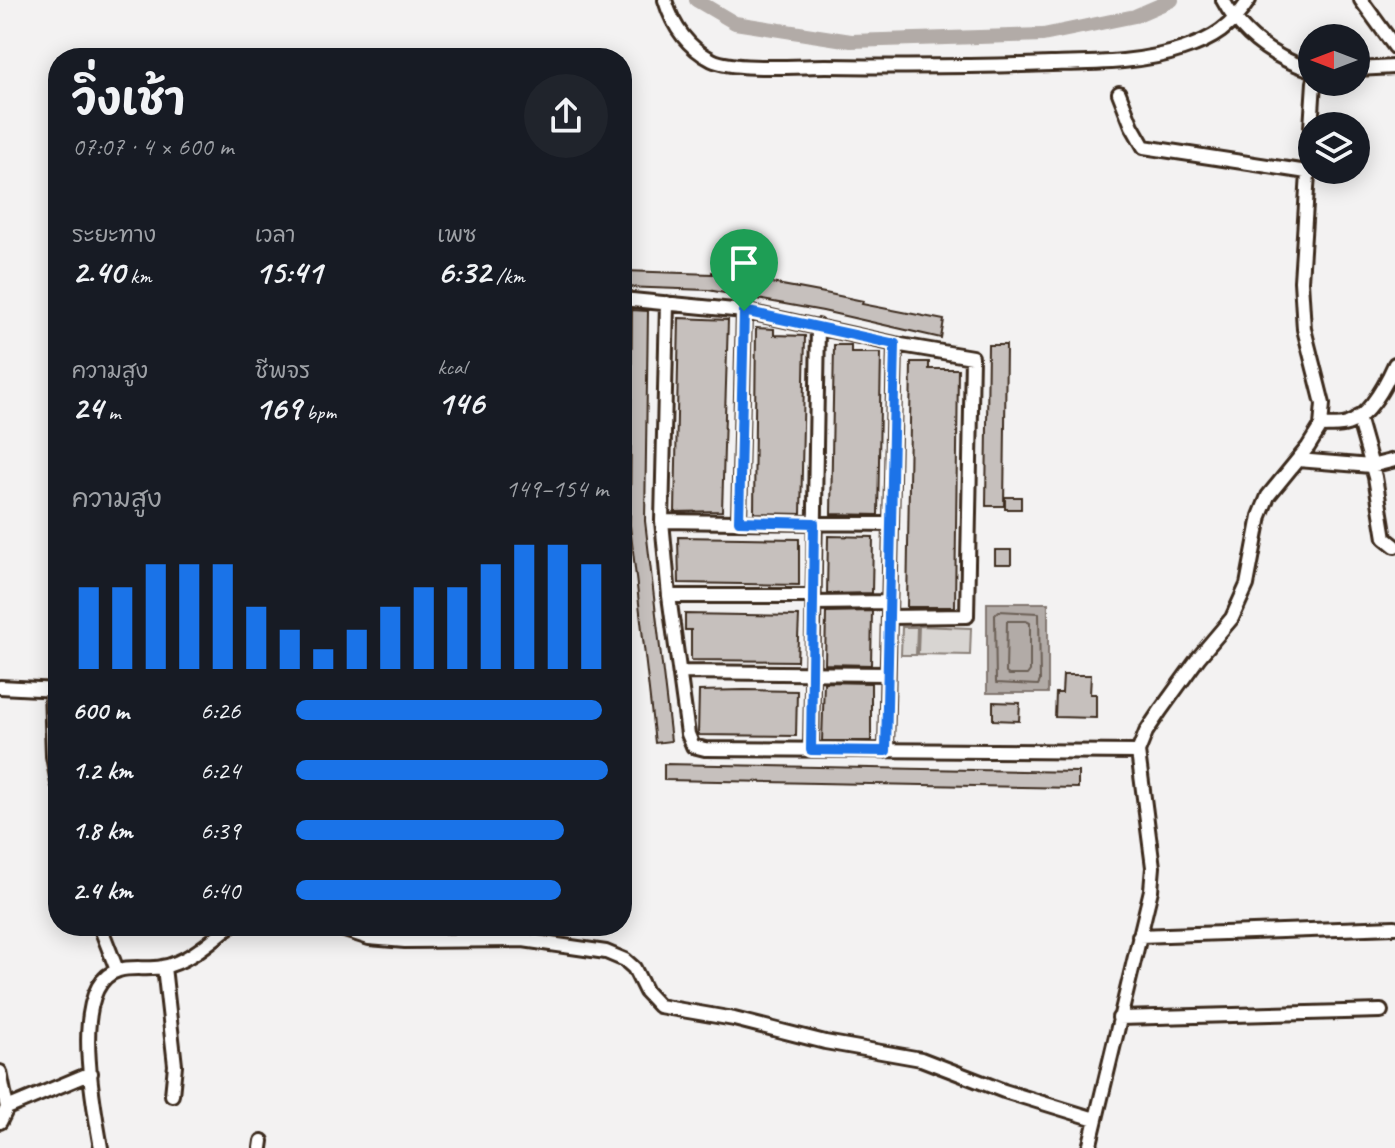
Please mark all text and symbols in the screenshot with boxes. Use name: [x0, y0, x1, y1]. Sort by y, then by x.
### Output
north arrow: [1298, 24, 1370, 96]
map controls: [1298, 24, 1370, 184]
text: วิ่งเช้า: [72, 72, 185, 127]
button: share: [524, 74, 608, 158]
button: layers: [1298, 112, 1370, 184]
text: 07:07 · 4 × 600 m: [72, 130, 233, 163]
text: ระยะทาง: [72, 221, 156, 249]
text: เวลา: [255, 221, 295, 249]
text: เพซ: [437, 221, 477, 249]
pin: [710, 229, 778, 311]
icon: arrive: [722, 241, 766, 285]
text: 2.40: [72, 250, 125, 293]
text: 15:41: [255, 250, 322, 293]
text: 6:32: [437, 250, 491, 293]
text: km: [125, 262, 151, 290]
text: /km: [491, 262, 525, 290]
text: kcal: [437, 353, 466, 381]
text: ความสูง: [72, 357, 148, 385]
text: ชีพจร: [255, 357, 310, 385]
text: 146: [437, 381, 484, 424]
text: 24: [72, 386, 103, 429]
text: 169: [255, 386, 301, 429]
text: m: [103, 398, 120, 426]
text: bpm: [301, 398, 336, 426]
text: 149–154 m: [505, 472, 608, 505]
text: ความสูง: [72, 482, 162, 515]
text: 600 m: [72, 694, 129, 727]
text: 6:26: [200, 694, 240, 727]
text: 1.2 km: [72, 754, 132, 787]
text: 6:24: [200, 754, 240, 787]
text: 1.8 km: [72, 814, 132, 847]
text: 6:39: [200, 814, 240, 847]
text: 2.4 km: [72, 874, 132, 907]
text: 6:40: [200, 874, 240, 907]

